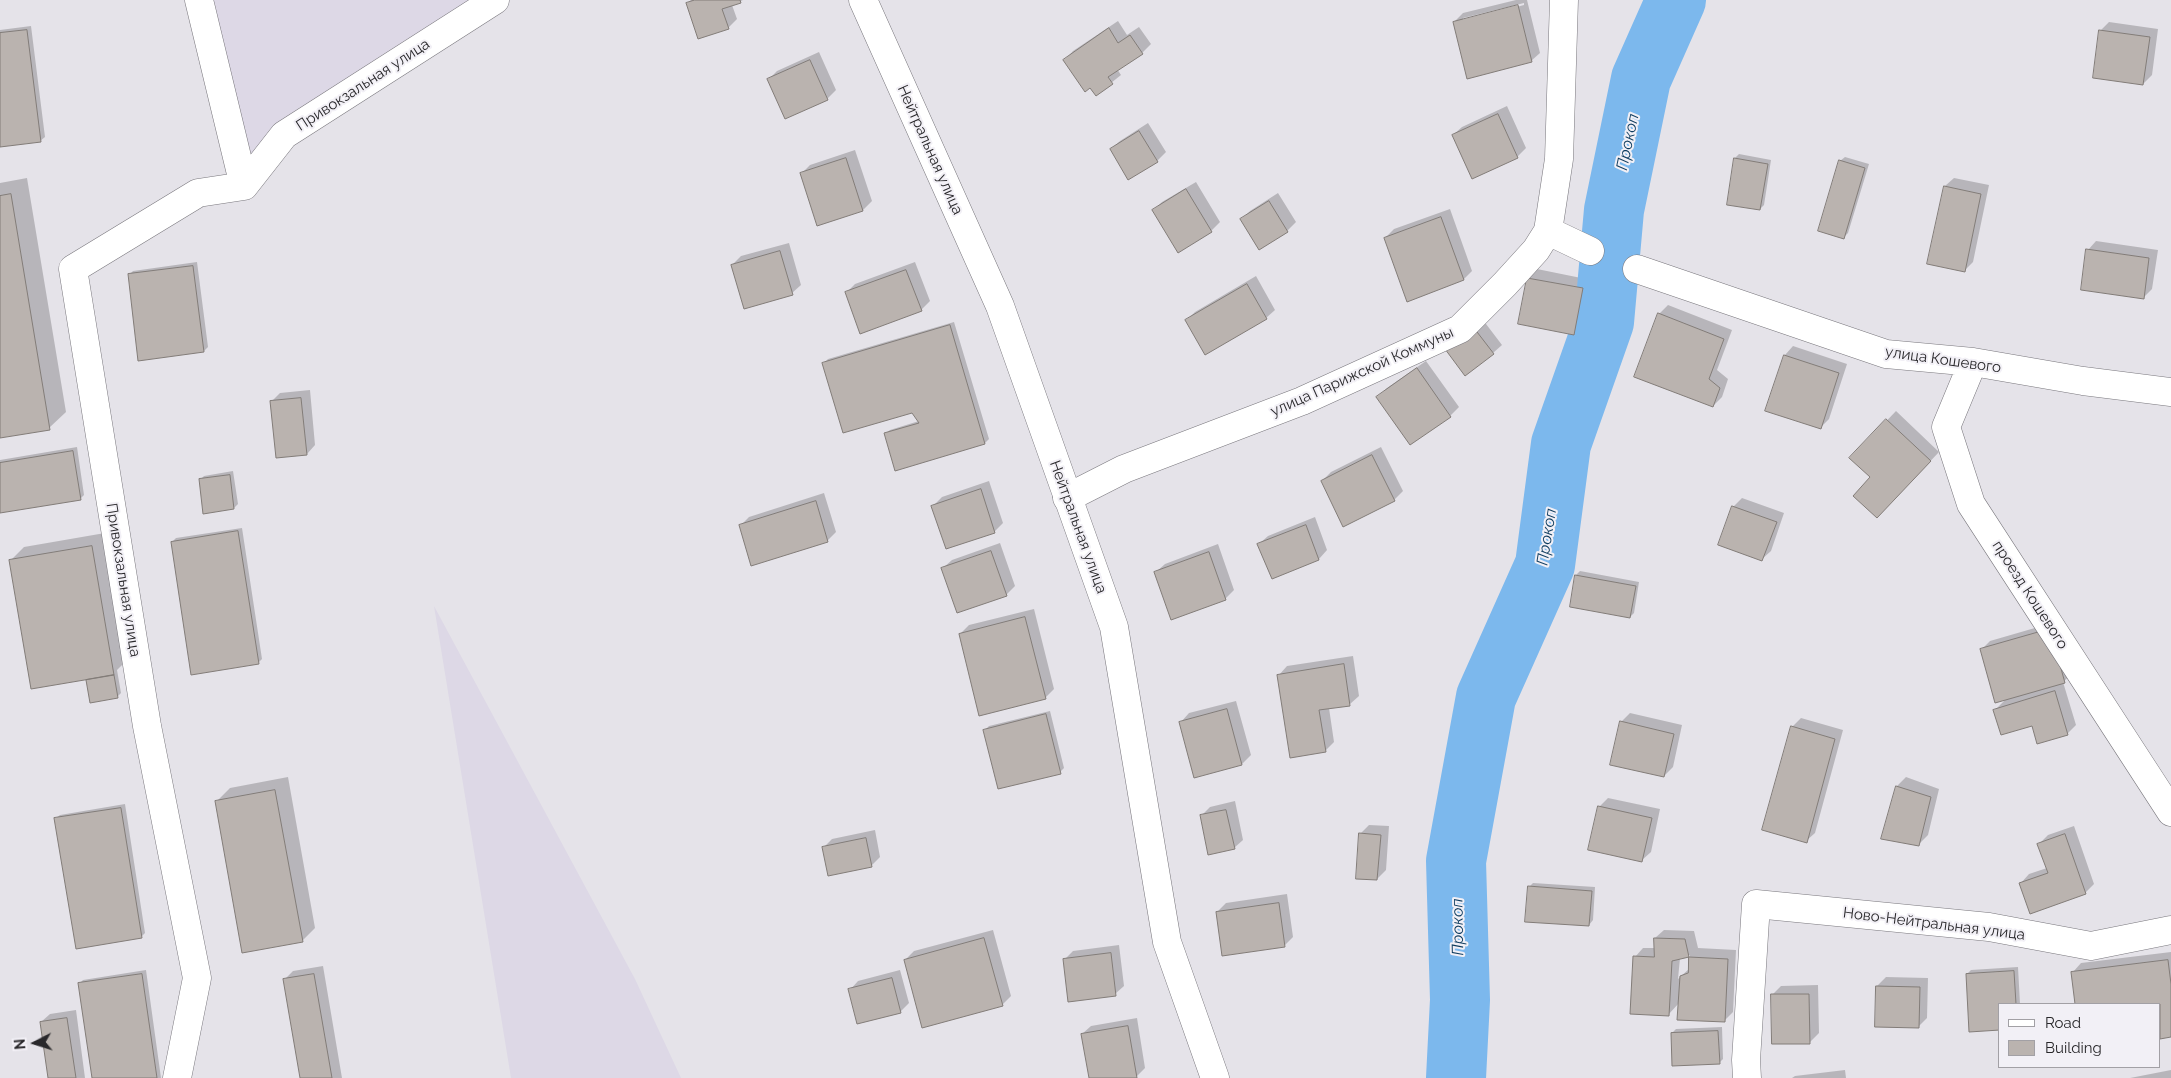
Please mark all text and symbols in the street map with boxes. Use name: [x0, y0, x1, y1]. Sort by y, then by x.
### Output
street label: Привокзальная улица: [293, 35, 433, 135]
street label: Нейтральная улица: [893, 82, 967, 218]
water label: Прокоп: [1613, 112, 1643, 172]
street label: улица Парижской Коммуны: [1268, 323, 1456, 421]
street label: улица Кошевого: [1884, 343, 2002, 377]
street label: Нейтральная улица: [1046, 458, 1110, 596]
street label: Привокзальная улица: [102, 502, 144, 658]
water label: Прокоп: [1533, 507, 1561, 567]
street label: проезд Кошевого: [1988, 537, 2072, 653]
water label: Прокоп: [1448, 898, 1468, 956]
street label: Ново-Нейтральная улица: [1842, 904, 2026, 944]
legend: [1998, 1003, 2161, 1068]
text: Road: [2045, 1014, 2081, 1032]
north arrow: [10, 1018, 60, 1068]
text: N: [12, 1038, 28, 1050]
text: Building: [2045, 1039, 2102, 1057]

